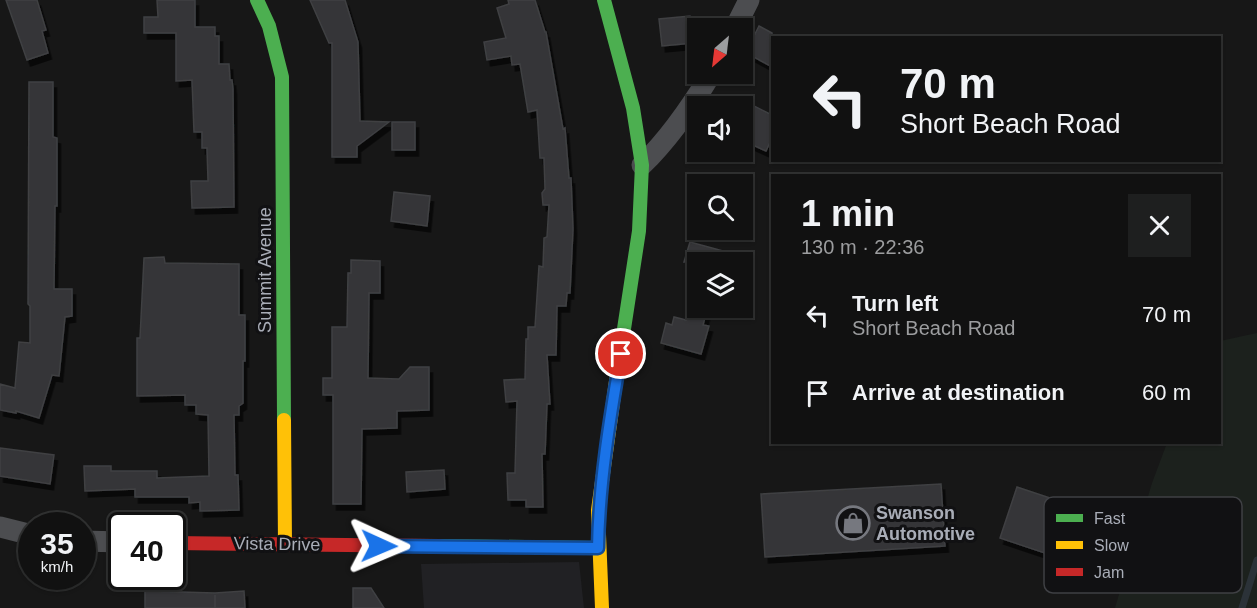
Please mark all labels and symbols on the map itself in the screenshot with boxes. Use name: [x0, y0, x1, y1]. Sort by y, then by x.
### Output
north arrow: [687, 18, 753, 84]
street label: Summit Avenue: [255, 207, 275, 333]
pin: [595, 328, 646, 379]
legend: [1044, 497, 1242, 593]
place label: Swanson Automotive: [876, 503, 975, 544]
shop icon: Swanson Automotive: [835, 505, 871, 541]
text: Fast: [1094, 510, 1126, 527]
speed limit sign: 40: [108, 512, 186, 590]
position arrow: [347, 514, 411, 578]
street label: Vista Drive: [233, 533, 321, 555]
text: Slow: [1094, 537, 1129, 554]
text: Jam: [1094, 564, 1124, 581]

